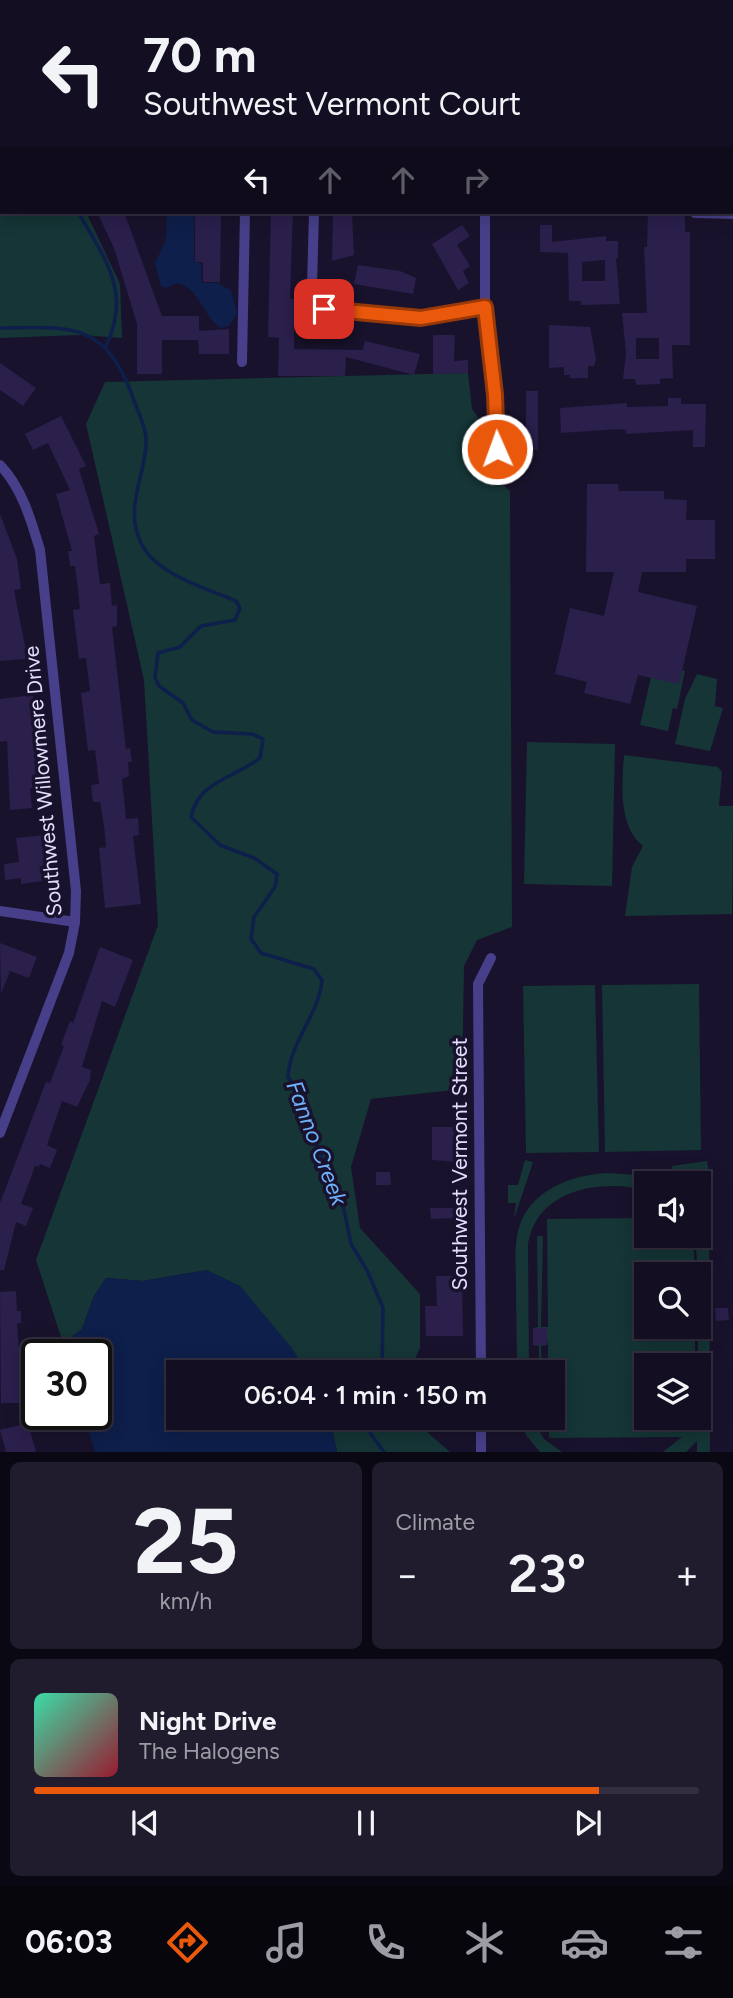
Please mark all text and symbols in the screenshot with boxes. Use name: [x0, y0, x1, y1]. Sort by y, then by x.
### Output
text: 70 m: [143, 25, 256, 84]
icon: left: [28, 28, 119, 119]
text: Southwest Vermont Court: [143, 85, 521, 123]
icon: left: [238, 161, 276, 199]
icon: ahead: [311, 161, 349, 199]
icon: ahead: [384, 161, 422, 199]
icon: right: [457, 161, 495, 199]
pin: [294, 279, 354, 339]
icon: arrive: [305, 290, 343, 328]
position arrow: [460, 412, 534, 486]
street label: Southwest Willowmere Drive: [18, 645, 67, 917]
street label: Southwest Vermont Street: [447, 1038, 472, 1290]
water label: Fanno Creek: [280, 1077, 354, 1210]
map controls: [634, 1171, 711, 1430]
button: sound: [634, 1171, 711, 1248]
button: search: [634, 1262, 711, 1339]
speed limit sign: 30: [21, 1339, 112, 1430]
button: layers: [634, 1353, 711, 1430]
text: 06:04 · 1 min · 150 m: [244, 1379, 487, 1411]
text: 25: [133, 1487, 239, 1596]
text: Climate: [396, 1508, 475, 1536]
text: 23°: [508, 1543, 586, 1605]
text: −: [396, 1552, 419, 1598]
text: +: [675, 1552, 699, 1598]
text: km/h: [159, 1587, 212, 1615]
text: Night Drive: [139, 1705, 276, 1737]
text: The Halogens: [139, 1737, 280, 1765]
icon: previous: [126, 1804, 164, 1842]
icon: pause: [347, 1804, 385, 1842]
icon: next: [569, 1804, 607, 1842]
icon: directions: [163, 1918, 212, 1967]
icon: music: [262, 1918, 311, 1967]
icon: phone: [361, 1918, 410, 1967]
icon: climate: [460, 1918, 509, 1967]
icon: car: [560, 1918, 609, 1967]
icon: filters: [659, 1918, 708, 1967]
text: 06:03: [25, 1923, 113, 1961]

